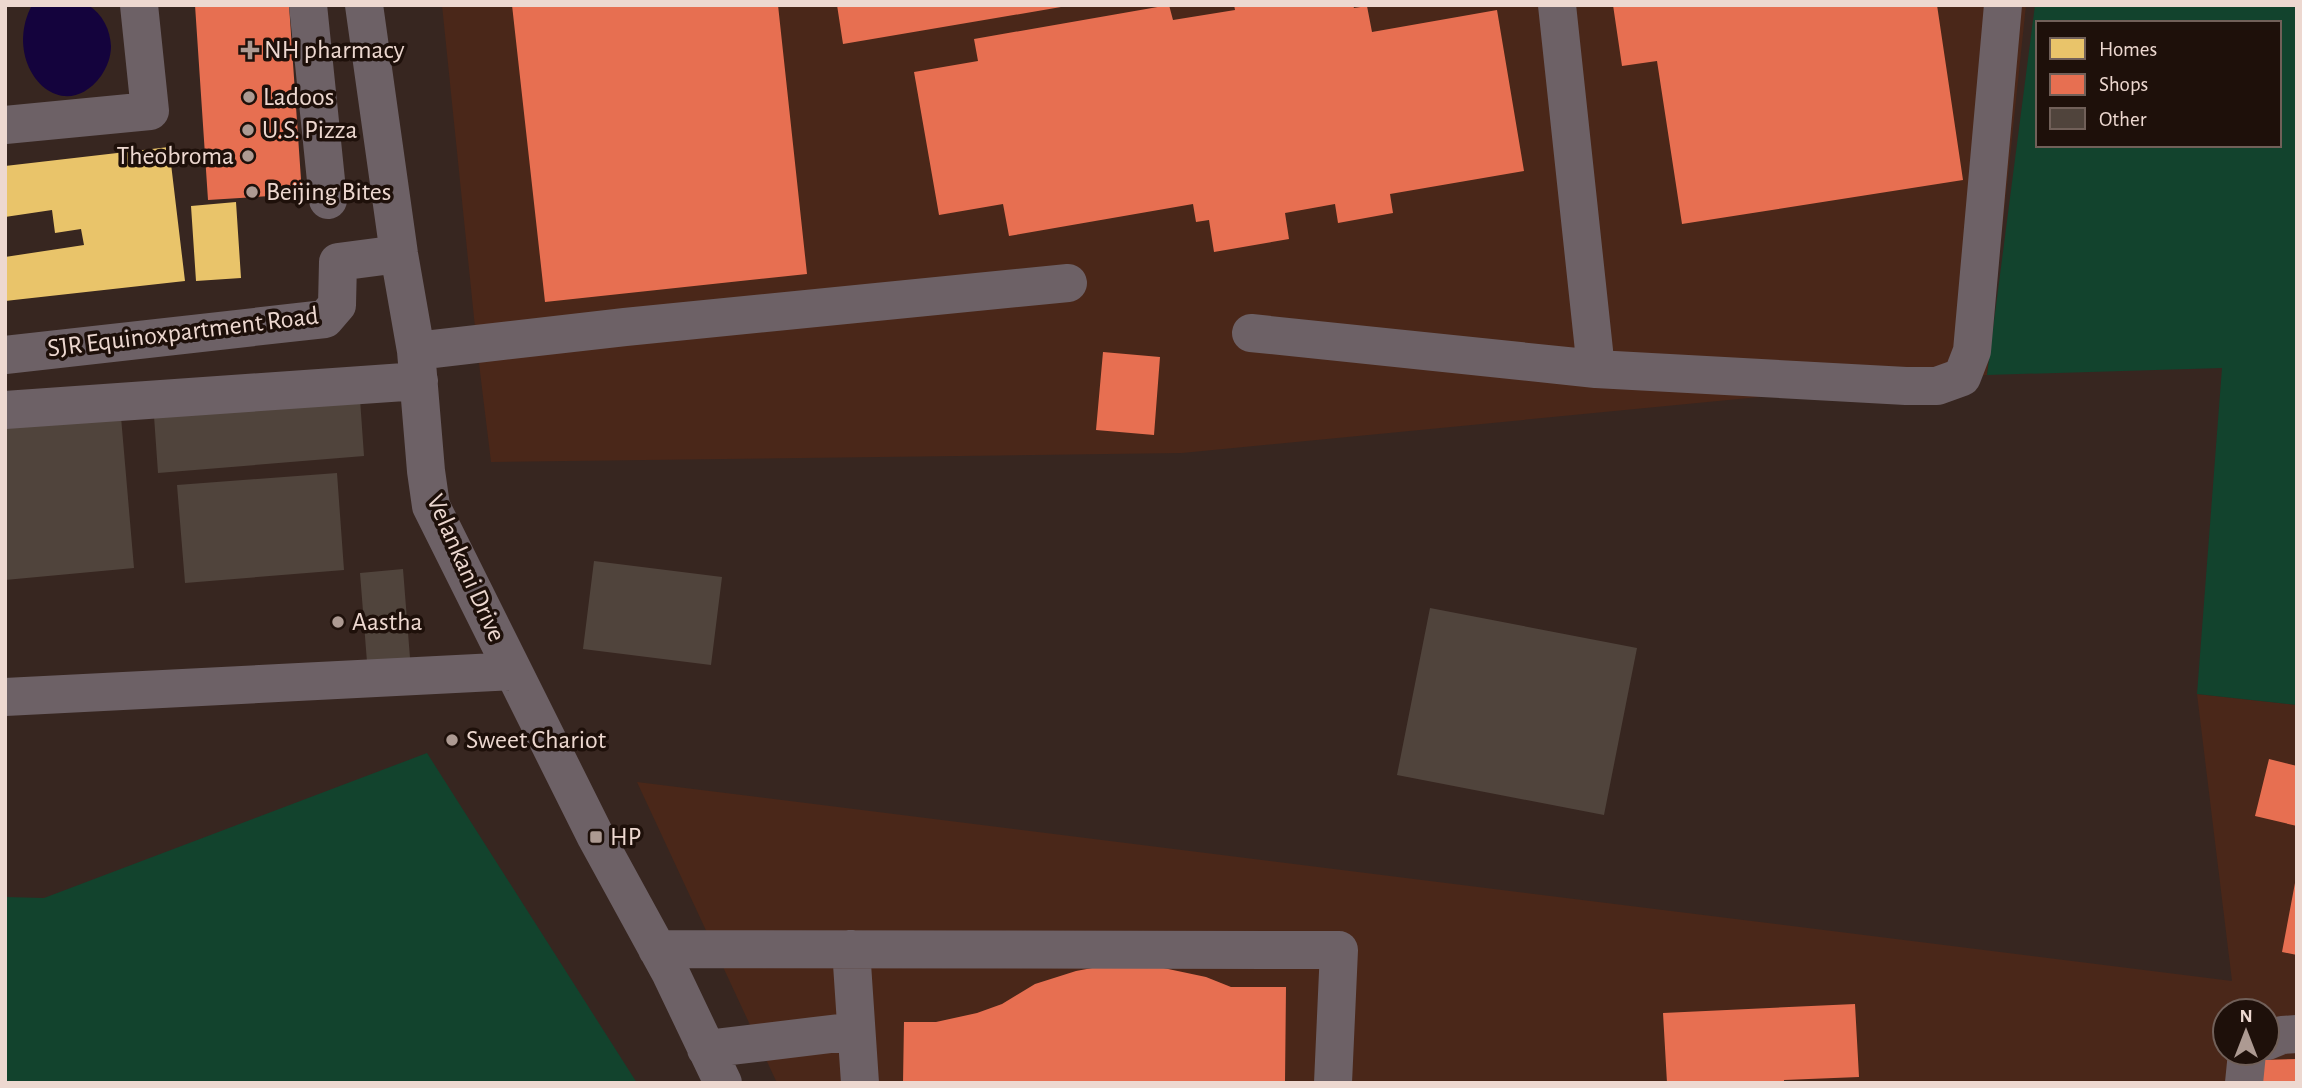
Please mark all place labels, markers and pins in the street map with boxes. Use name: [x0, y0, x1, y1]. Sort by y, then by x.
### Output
place label: NH pharmacy: [264, 37, 405, 63]
marker: NH pharmacy: [242, 42, 258, 58]
place label: Ladoos: [263, 84, 334, 110]
marker: Ladoos: [241, 89, 257, 105]
place label: U.S. Pizza: [262, 117, 357, 143]
marker: U.S. Pizza: [240, 122, 256, 138]
place label: Theobroma: [116, 143, 234, 169]
marker: Theobroma: [240, 148, 256, 164]
place label: Beijing Bites: [266, 179, 391, 205]
marker: Beijing Bites: [244, 184, 260, 200]
place label: Aastha: [352, 609, 423, 635]
marker: Aastha: [330, 614, 346, 630]
place label: Sweet Chariot: [466, 727, 606, 753]
marker: Sweet Chariot: [444, 732, 460, 748]
place label: HP: [610, 824, 641, 850]
marker: HP: [588, 829, 604, 845]

